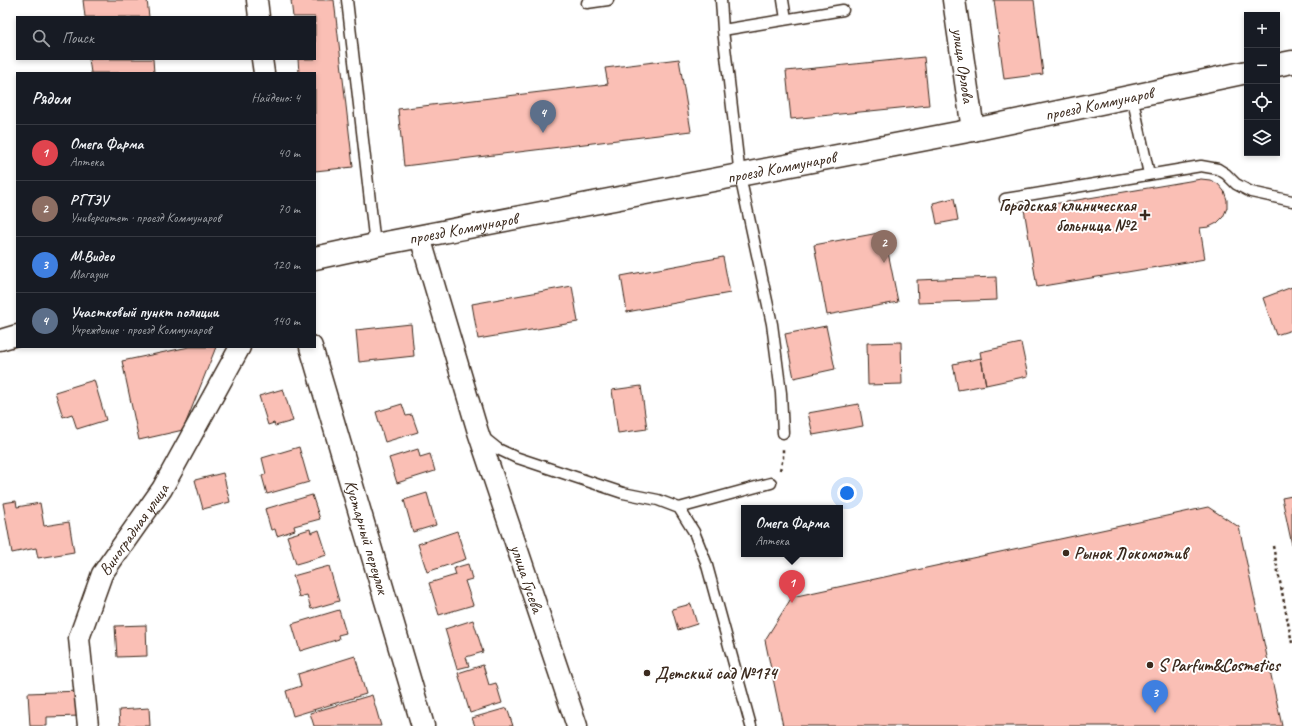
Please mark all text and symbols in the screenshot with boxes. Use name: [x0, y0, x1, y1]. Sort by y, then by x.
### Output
map controls: [1244, 12, 1280, 156]
button: +: [1244, 12, 1280, 48]
search box: [16, 16, 316, 60]
street label: улица Орлова: [948, 26, 980, 105]
icon: search: [30, 27, 52, 49]
text: Поиск: [62, 29, 94, 48]
button: −: [1244, 48, 1280, 84]
street label: проезд Коммунаров: [1043, 81, 1159, 125]
button: locate: [1244, 84, 1280, 120]
text: Рядом: [32, 88, 70, 109]
text: Найдено: 4: [252, 90, 300, 106]
pin: 4: [530, 100, 556, 133]
button: layers: [1244, 120, 1280, 156]
text: Омега Фарма: [70, 135, 143, 154]
text: 1: [42, 145, 48, 161]
text: 40 m: [278, 145, 300, 161]
street label: проезд Коммунаров: [725, 145, 841, 188]
text: Аптека: [70, 154, 104, 170]
text: РГТЭУ: [70, 191, 108, 210]
place label: Городская клиническая больница №2: [999, 195, 1137, 236]
text: 2: [42, 201, 48, 217]
text: 70 m: [278, 201, 300, 217]
street label: проезд Коммунаров: [407, 207, 523, 249]
marker: Городская клиническая больница №2: [1139, 209, 1151, 221]
text: Университет · проезд Коммунаров: [70, 210, 220, 226]
pin: 2: [871, 230, 897, 263]
text: М.Видео: [70, 247, 114, 266]
text: 3: [42, 257, 48, 273]
text: 120 m: [272, 257, 300, 273]
text: Магазин: [70, 266, 108, 282]
text: Участковый пункт полиции: [70, 303, 219, 322]
text: 4: [42, 313, 48, 329]
text: 140 m: [272, 313, 300, 329]
text: Учреждение · проезд Коммунаров: [70, 322, 211, 338]
street label: Кустарный переулок: [340, 477, 394, 598]
street label: Виноградная улица: [94, 479, 174, 579]
your location: [837, 483, 857, 503]
popup: [741, 505, 843, 557]
text: Омега Фарма: [755, 514, 829, 533]
text: Аптека: [755, 533, 789, 549]
street label: улица Гусева: [506, 541, 549, 617]
place label: Рынок Локомотив: [1074, 543, 1190, 564]
marker: Рынок Локомотив: [1061, 548, 1071, 558]
pin: 1: [779, 570, 805, 603]
place label: S Parfum&Cosmetics: [1158, 655, 1282, 676]
marker: S Parfum&Cosmetics: [1145, 660, 1155, 670]
place label: Детский сад №174: [655, 663, 779, 684]
marker: Детский сад №174: [642, 668, 652, 678]
pin: 3: [1142, 680, 1168, 713]

